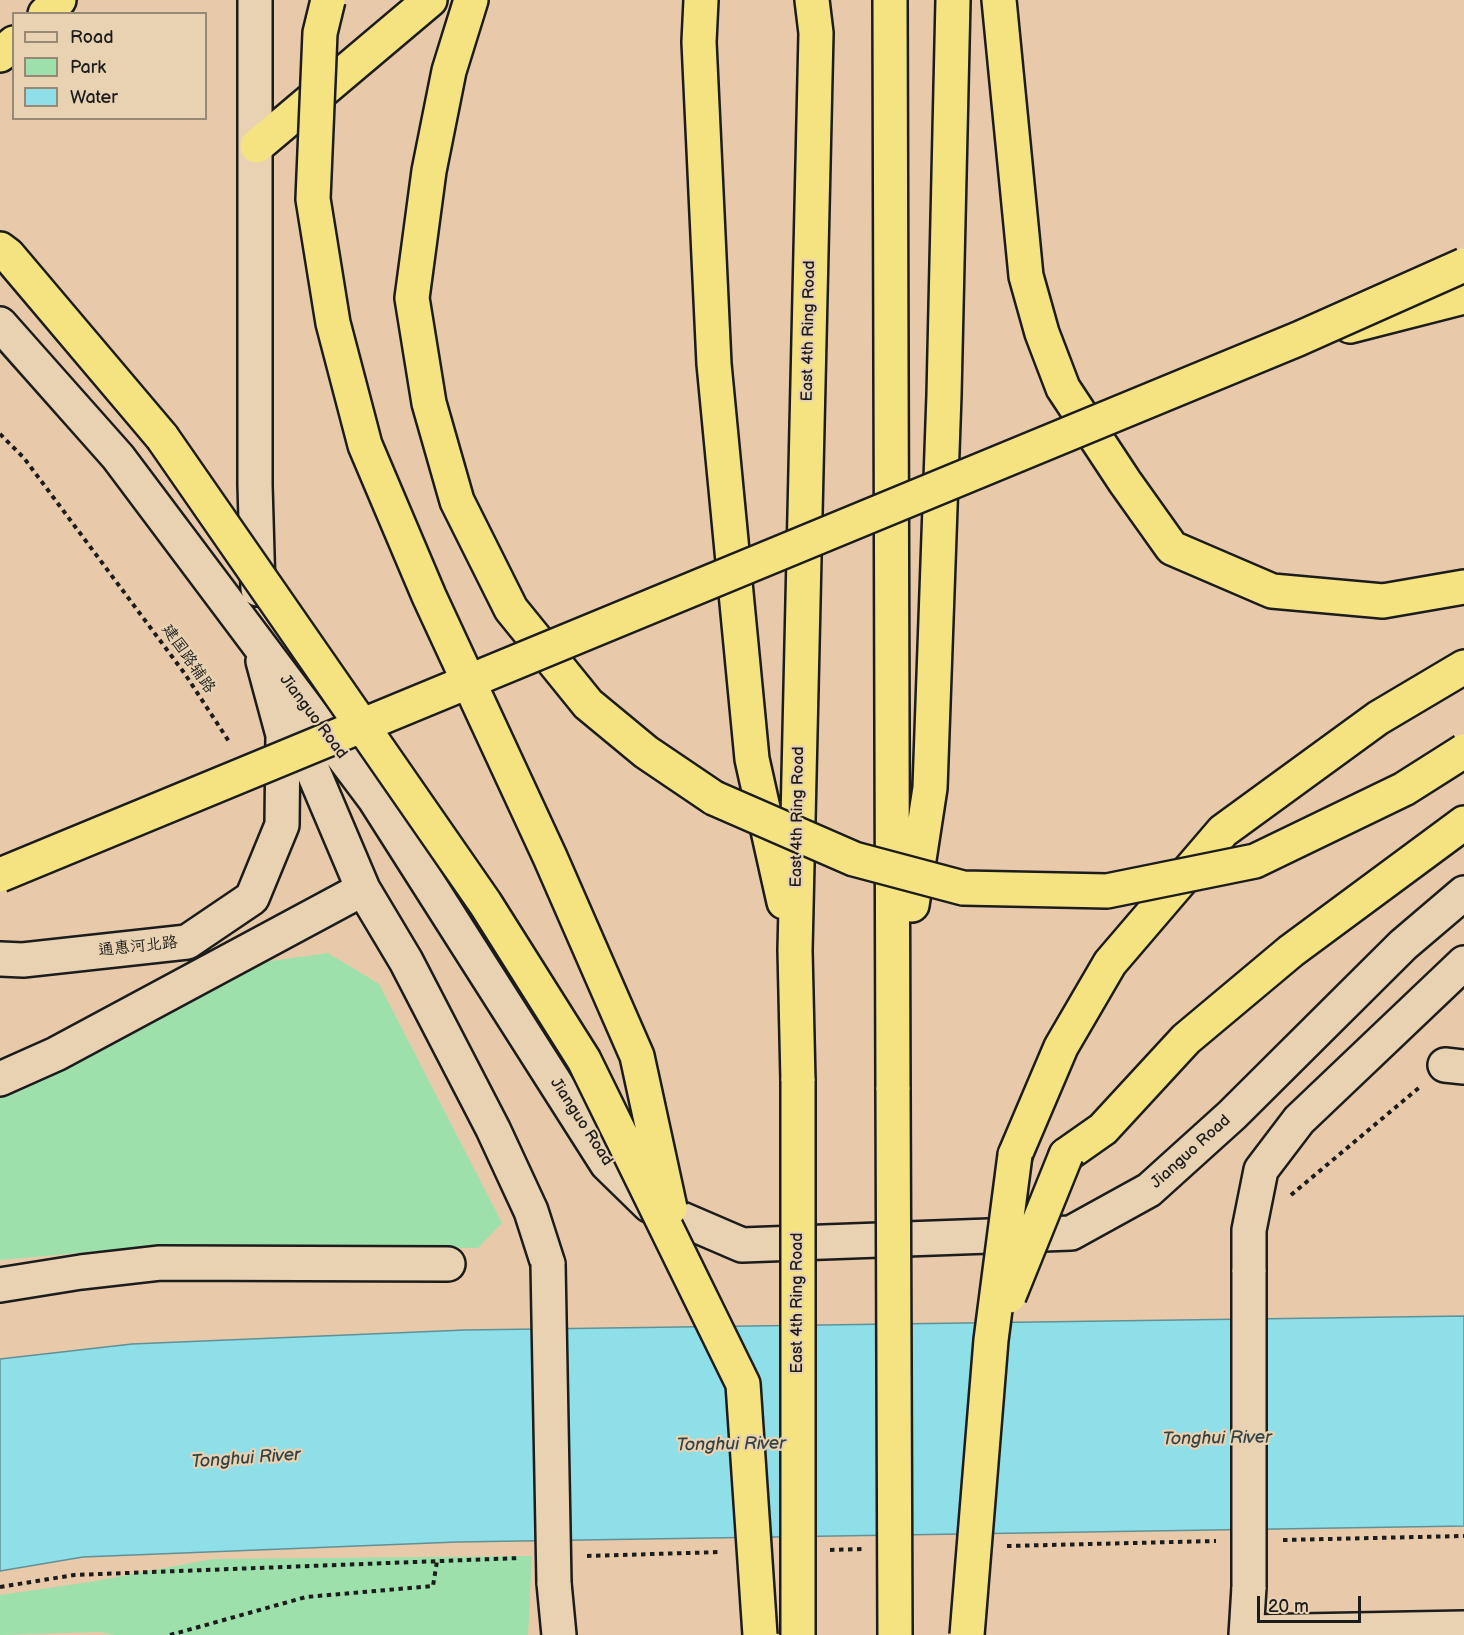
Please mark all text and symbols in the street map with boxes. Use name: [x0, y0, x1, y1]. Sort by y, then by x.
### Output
legend: [12, 12, 207, 120]
text: Road: [70, 27, 114, 48]
text: Park: [70, 57, 106, 78]
text: Water: [70, 87, 118, 108]
street label: East 4th Ring Road: [798, 260, 820, 402]
street label: 建国路辅路: [157, 621, 219, 697]
street label: Jianguo Road: [275, 671, 351, 763]
street label: East 4th Ring Road: [787, 746, 809, 888]
street label: 通惠河北路: [97, 933, 179, 961]
street label: Jianguo Road: [546, 1075, 616, 1169]
street label: Jianguo Road: [1147, 1111, 1235, 1193]
street label: East 4th Ring Road: [788, 1233, 808, 1373]
water label: Tonghui River: [1162, 1427, 1272, 1451]
water label: Tonghui River: [676, 1433, 786, 1457]
water label: Tonghui River: [191, 1444, 301, 1474]
scale bar: [1260, 1584, 1364, 1622]
text: 20 m: [1268, 1596, 1309, 1617]

